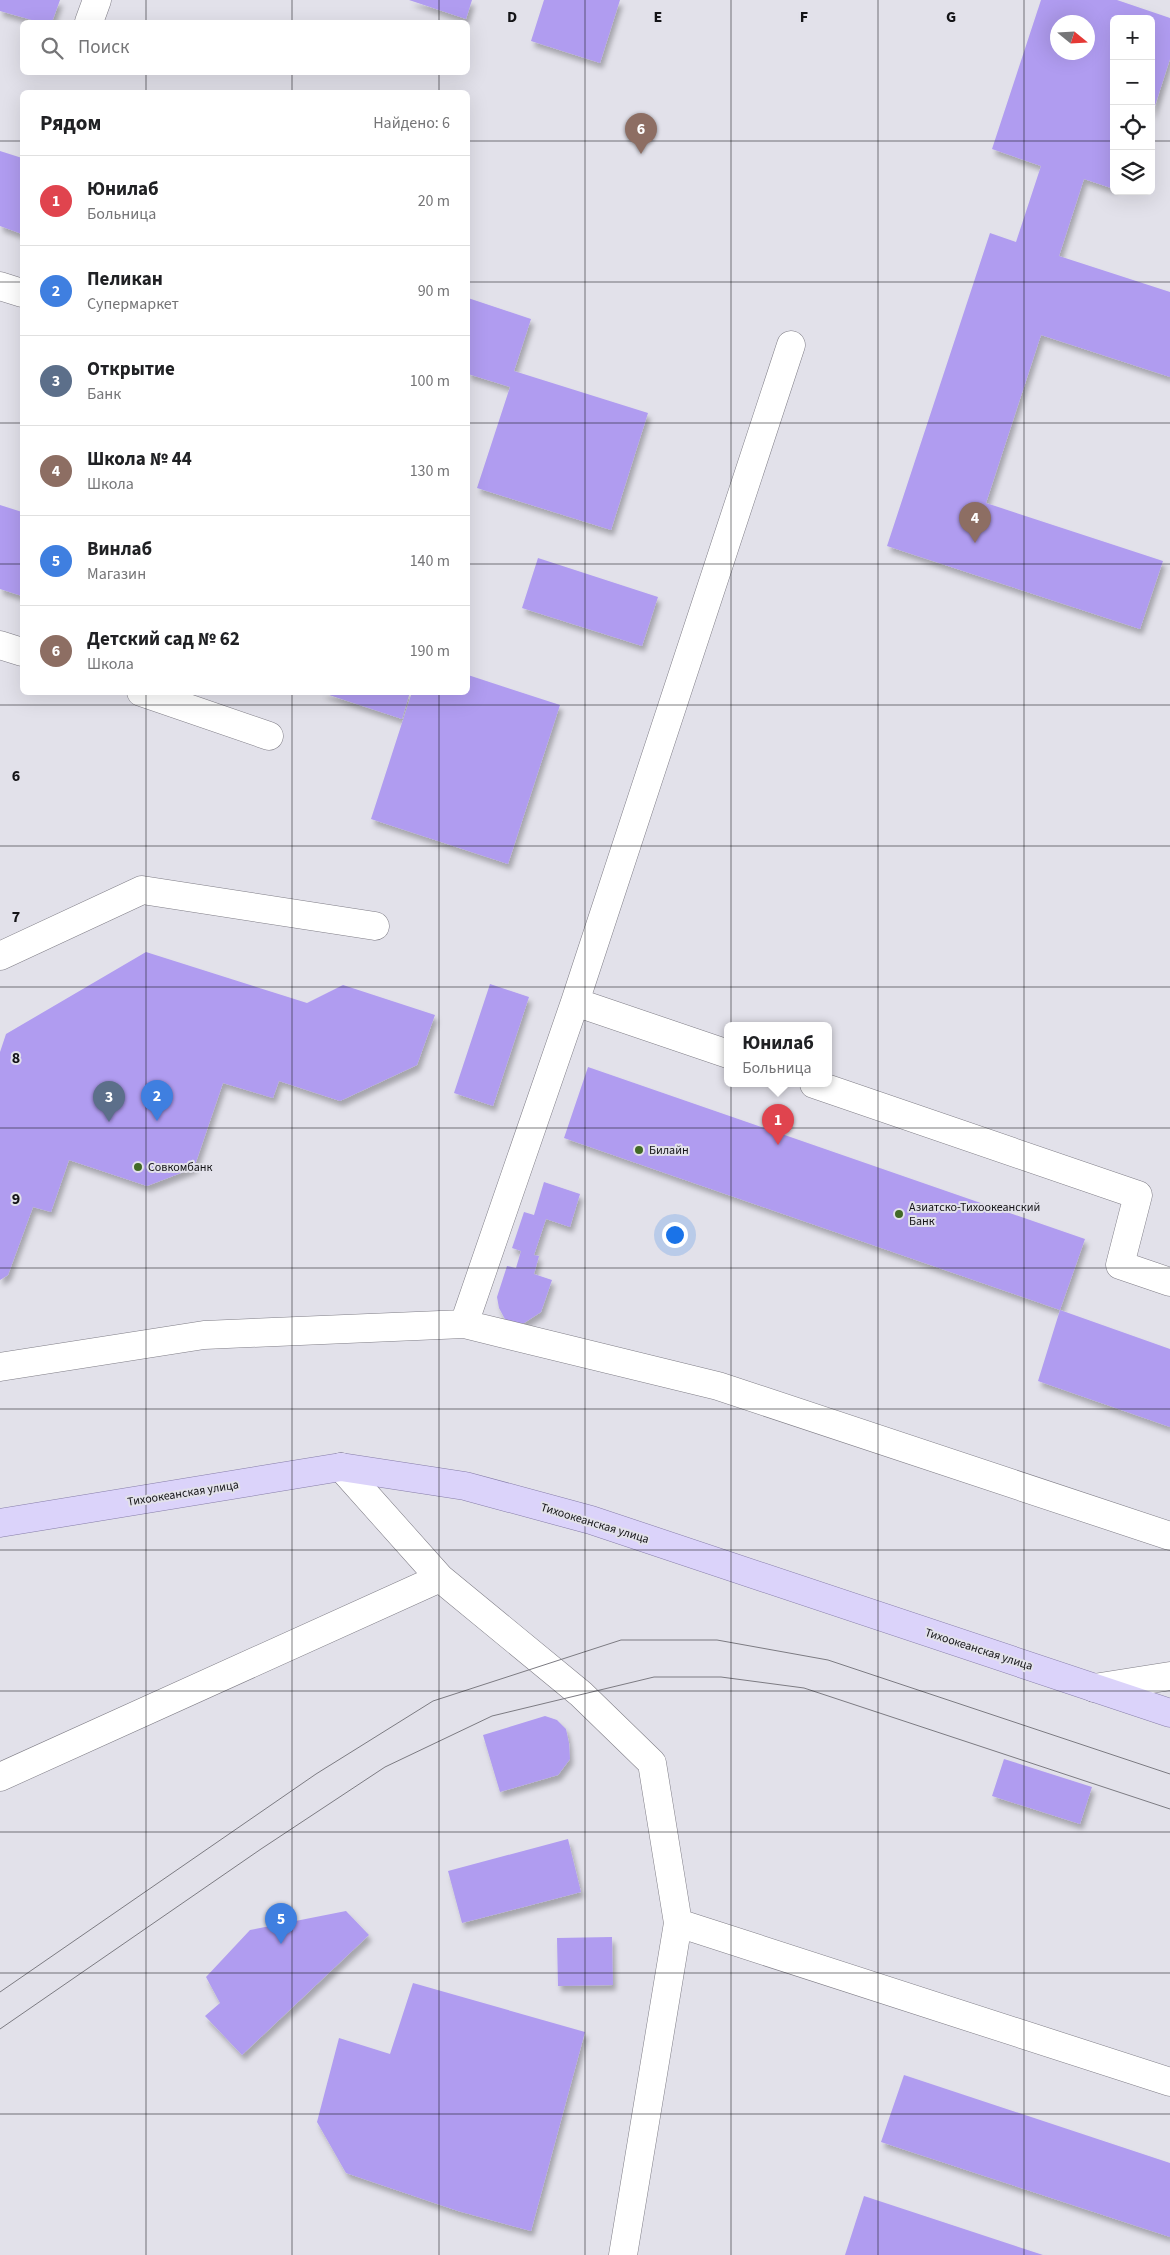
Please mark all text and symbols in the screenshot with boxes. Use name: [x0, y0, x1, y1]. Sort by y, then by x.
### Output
text: D: [507, 6, 517, 28]
text: E: [654, 6, 662, 28]
text: F: [800, 6, 808, 28]
text: G: [946, 6, 956, 28]
north arrow: [1050, 15, 1095, 60]
map controls: [1110, 15, 1155, 195]
button: +: [1110, 15, 1155, 60]
search box: [20, 20, 470, 75]
icon: search: [38, 34, 66, 62]
text: Поиск: [78, 34, 129, 61]
button: −: [1110, 60, 1155, 105]
button: locate: [1110, 105, 1155, 150]
text: Рядом: [40, 108, 101, 138]
text: Найдено: 6: [373, 112, 450, 134]
pin: 6: [625, 113, 657, 154]
button: layers: [1110, 150, 1155, 195]
text: Юнилаб: [87, 176, 159, 203]
text: 1: [52, 190, 60, 212]
text: 20 m: [418, 190, 450, 212]
text: Больница: [87, 203, 156, 225]
text: Пеликан: [87, 266, 163, 293]
text: 2: [52, 280, 60, 302]
text: 90 m: [418, 280, 450, 302]
text: Супермаркет: [87, 293, 179, 315]
text: Открытие: [87, 356, 175, 383]
text: 3: [52, 370, 60, 392]
text: 100 m: [410, 370, 450, 392]
text: Банк: [87, 383, 121, 405]
text: Школа № 44: [87, 446, 192, 473]
text: 4: [52, 460, 60, 482]
text: 130 m: [410, 460, 450, 482]
text: Школа: [87, 473, 134, 495]
pin: 4: [959, 502, 991, 543]
text: Винлаб: [87, 536, 152, 563]
text: 5: [52, 550, 60, 572]
text: 140 m: [410, 550, 450, 572]
text: Магазин: [87, 563, 146, 585]
text: Детский сад № 62: [87, 626, 240, 653]
text: 6: [52, 640, 60, 662]
text: 190 m: [410, 640, 450, 662]
text: Школа: [87, 653, 134, 675]
text: 6: [12, 765, 20, 787]
text: 7: [12, 906, 20, 928]
popup: [724, 1022, 832, 1087]
text: Юнилаб: [742, 1030, 814, 1057]
text: 8: [12, 1047, 20, 1069]
text: Больница: [742, 1057, 812, 1079]
pin: 2: [141, 1080, 173, 1121]
pin: 3: [93, 1081, 125, 1122]
pin: 1: [762, 1104, 794, 1145]
place label: Билайн: [649, 1142, 689, 1159]
marker: Билайн: [633, 1144, 645, 1156]
place label: Совкомбанк: [148, 1159, 212, 1176]
marker: Совкомбанк: [132, 1161, 144, 1173]
text: 9: [12, 1188, 20, 1210]
place label: Азиатско-Тихоокеанский Банк: [909, 1199, 1040, 1230]
marker: Азиатско-Тихоокеанский Банк: [893, 1208, 905, 1220]
your location: [662, 1222, 688, 1248]
street label: Тихоокеанская улица: [126, 1476, 240, 1511]
street label: Тихоокеанская улица: [539, 1499, 651, 1548]
street label: Тихоокеанская улица: [923, 1624, 1035, 1675]
pin: 5: [265, 1903, 297, 1944]

